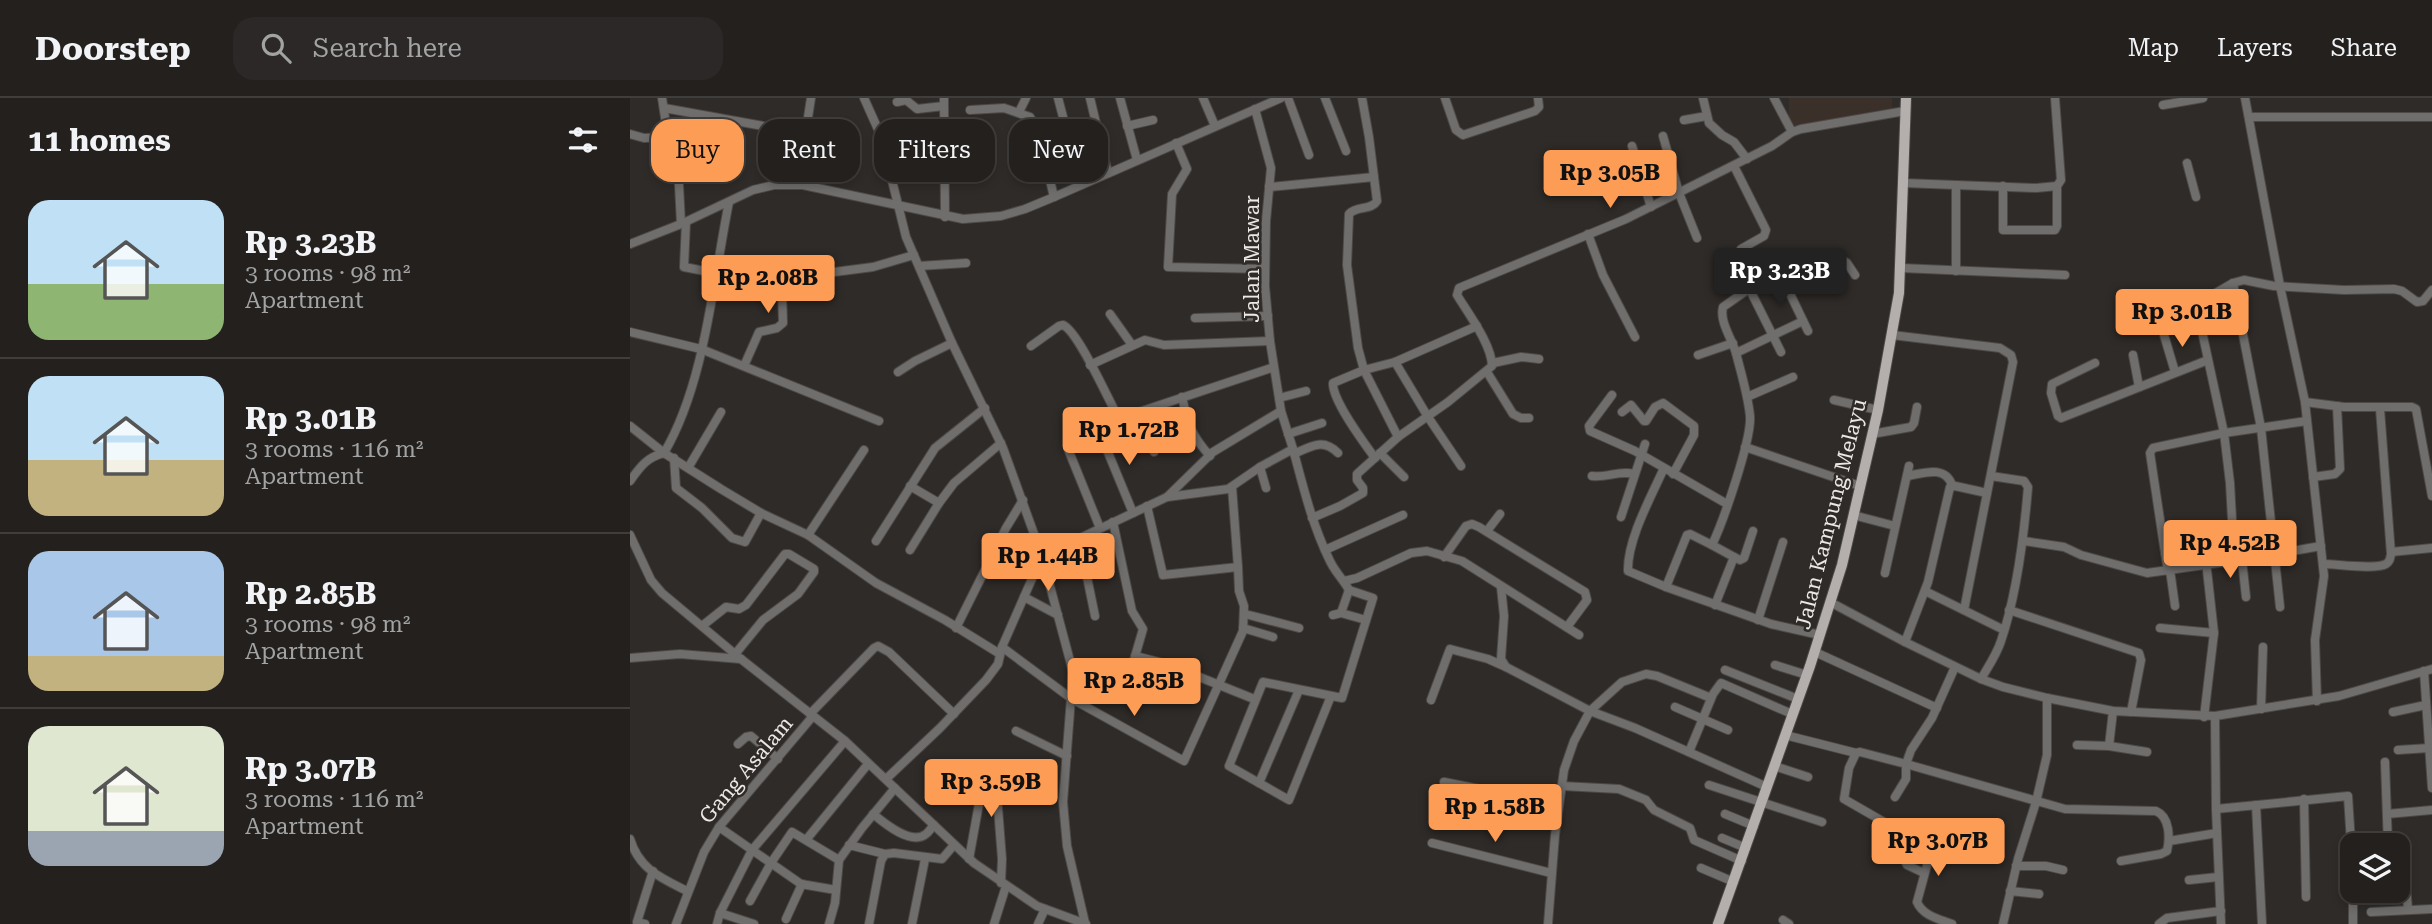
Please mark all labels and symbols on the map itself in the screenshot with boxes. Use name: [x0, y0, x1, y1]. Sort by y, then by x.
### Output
pin: Rp 3.05B: [1538, 150, 1682, 210]
street label: Jalan Mawar: [1240, 195, 1264, 323]
pin: Rp 3.23B: [1708, 248, 1852, 308]
pin: Rp 2.08B: [696, 256, 840, 315]
pin: Rp 3.01B: [2110, 289, 2254, 349]
street label: Jalan Kampung Melayu: [1791, 396, 1871, 632]
pin: Rp 1.72B: [1057, 408, 1201, 467]
pin: Rp 4.52B: [2158, 520, 2302, 580]
pin: Rp 1.44B: [976, 533, 1120, 593]
pin: Rp 2.85B: [1062, 658, 1206, 718]
street label: Gang Asalam: [694, 712, 798, 828]
pin: Rp 3.59B: [919, 760, 1063, 819]
pin: Rp 1.58B: [1423, 784, 1567, 844]
pin: Rp 3.07B: [1866, 818, 2010, 878]

